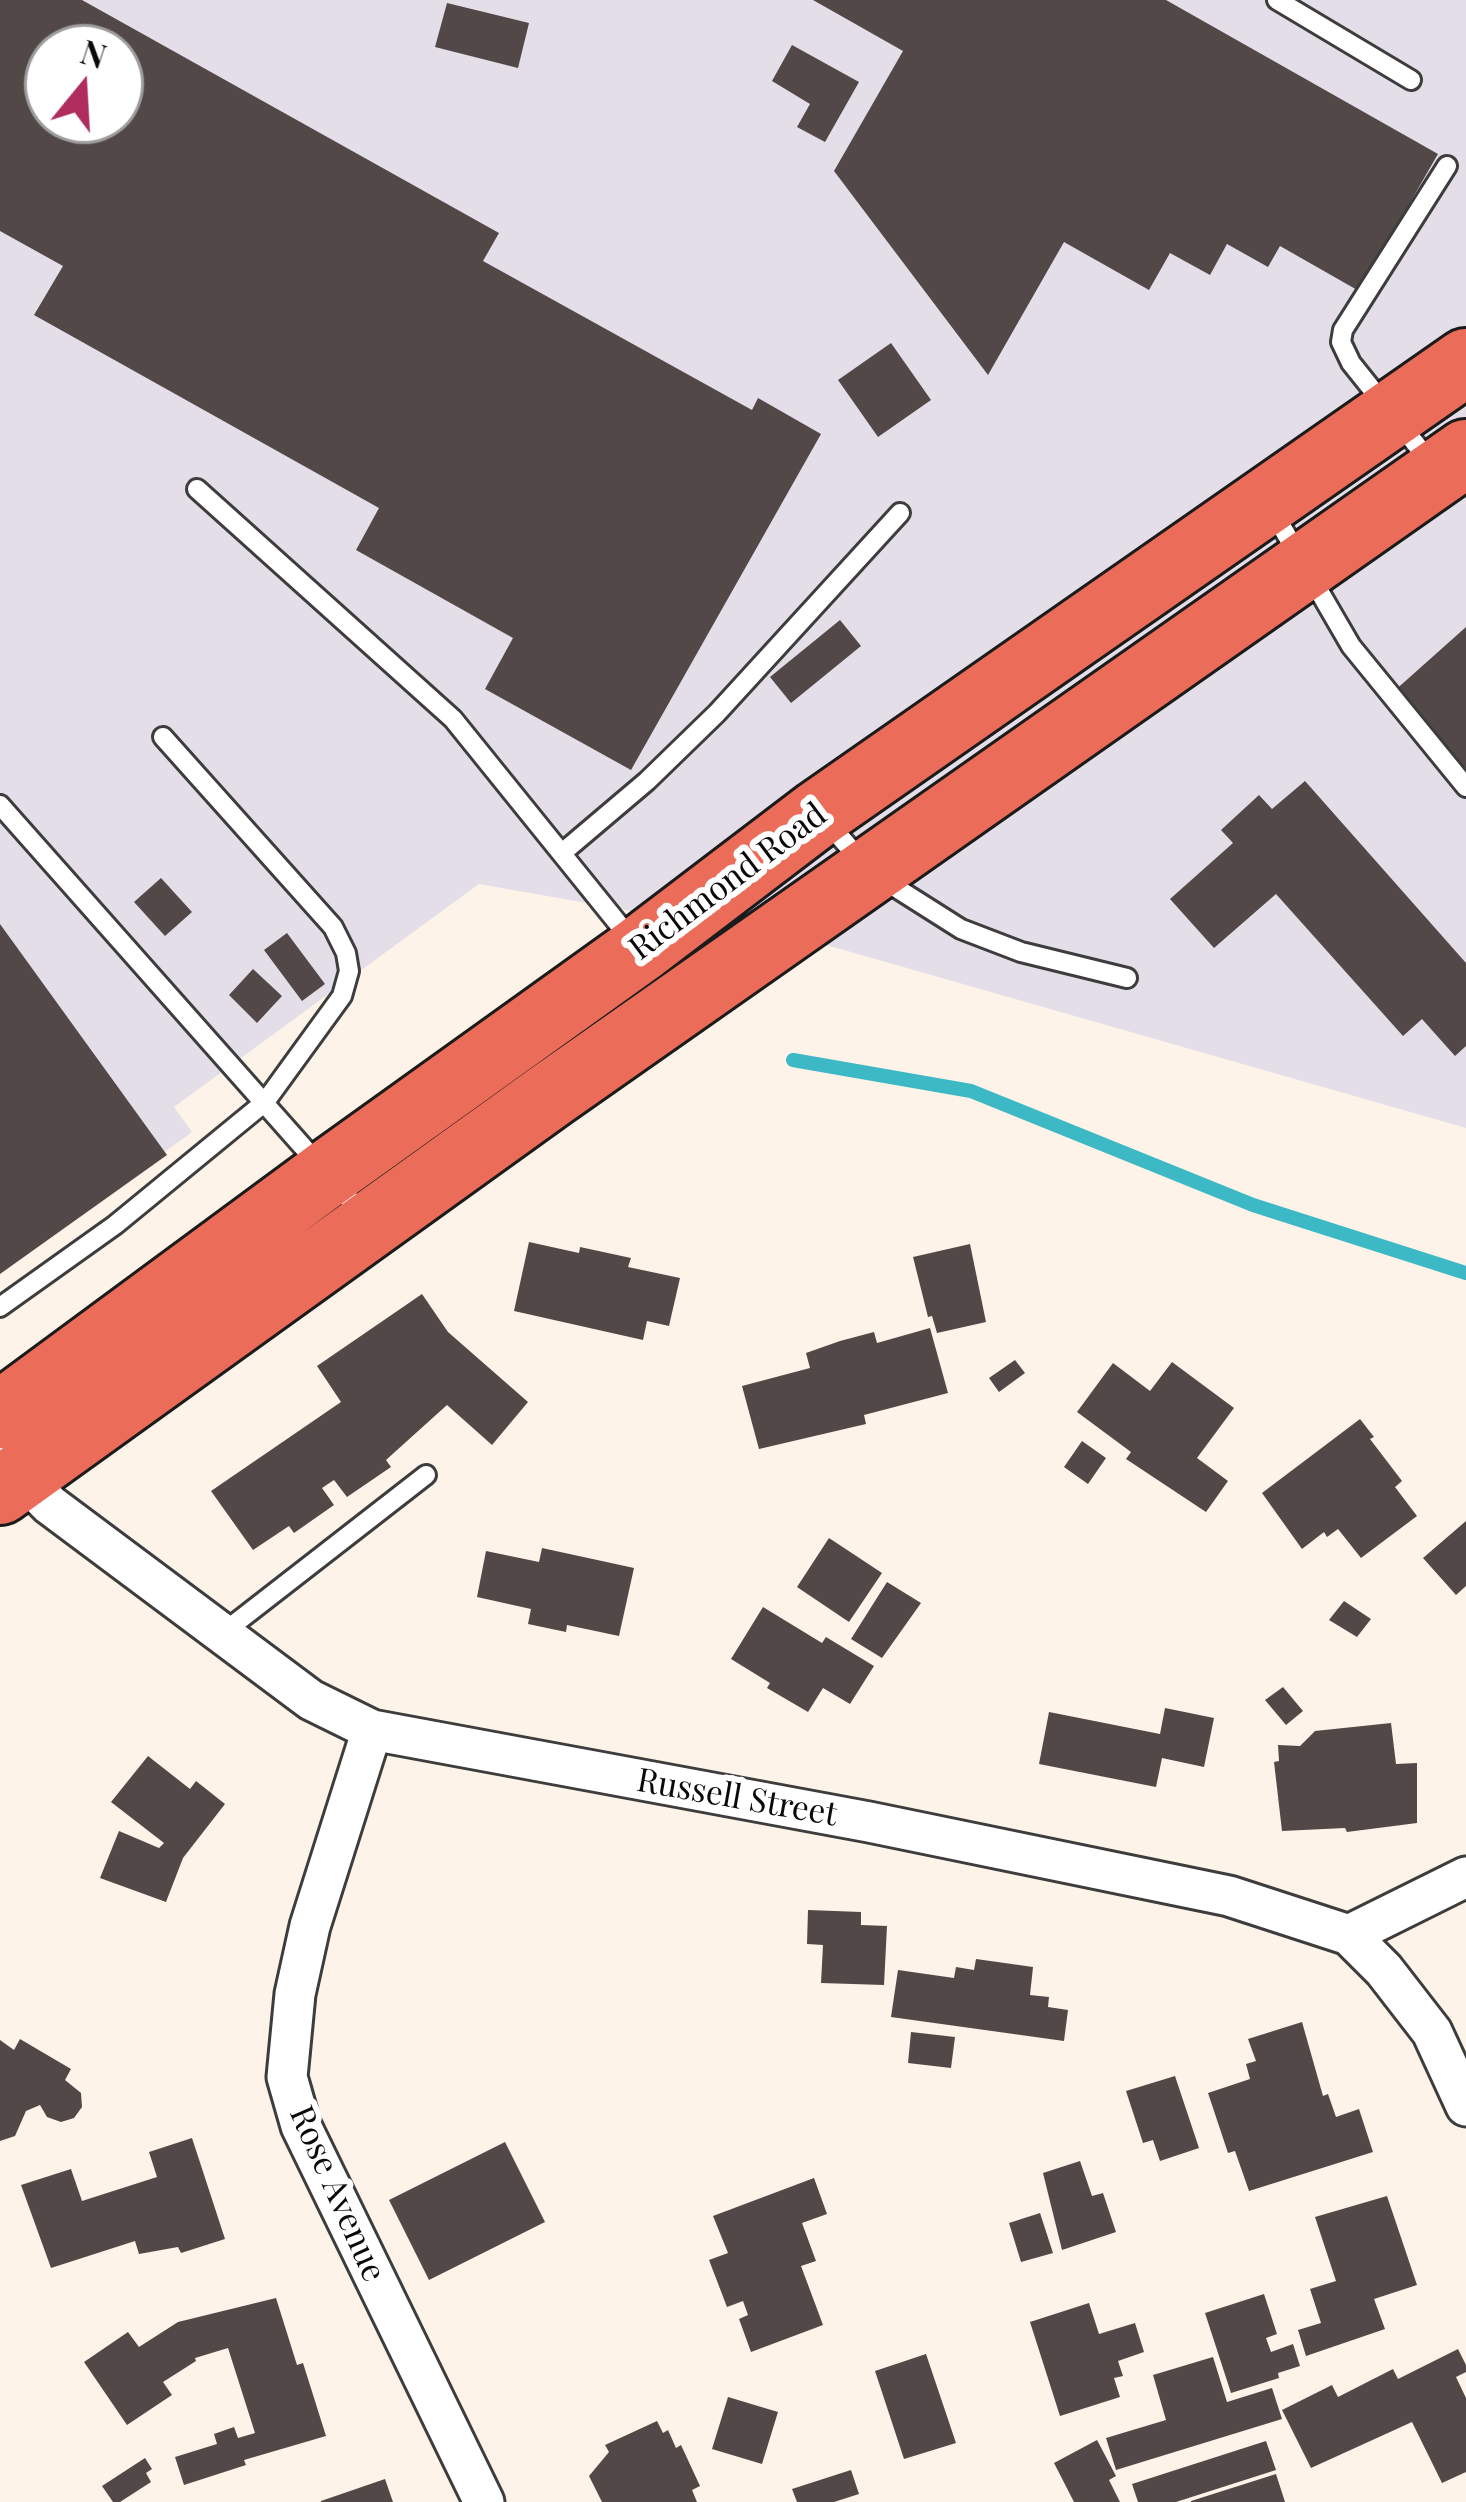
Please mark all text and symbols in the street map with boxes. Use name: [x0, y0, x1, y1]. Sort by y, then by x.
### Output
north arrow: [24, 24, 144, 144]
text: N: [76, 28, 112, 77]
street label: Richmond Road: [622, 795, 834, 969]
street label: Russell Street: [634, 1761, 840, 1835]
street label: Rose Avenue: [281, 2100, 393, 2288]

